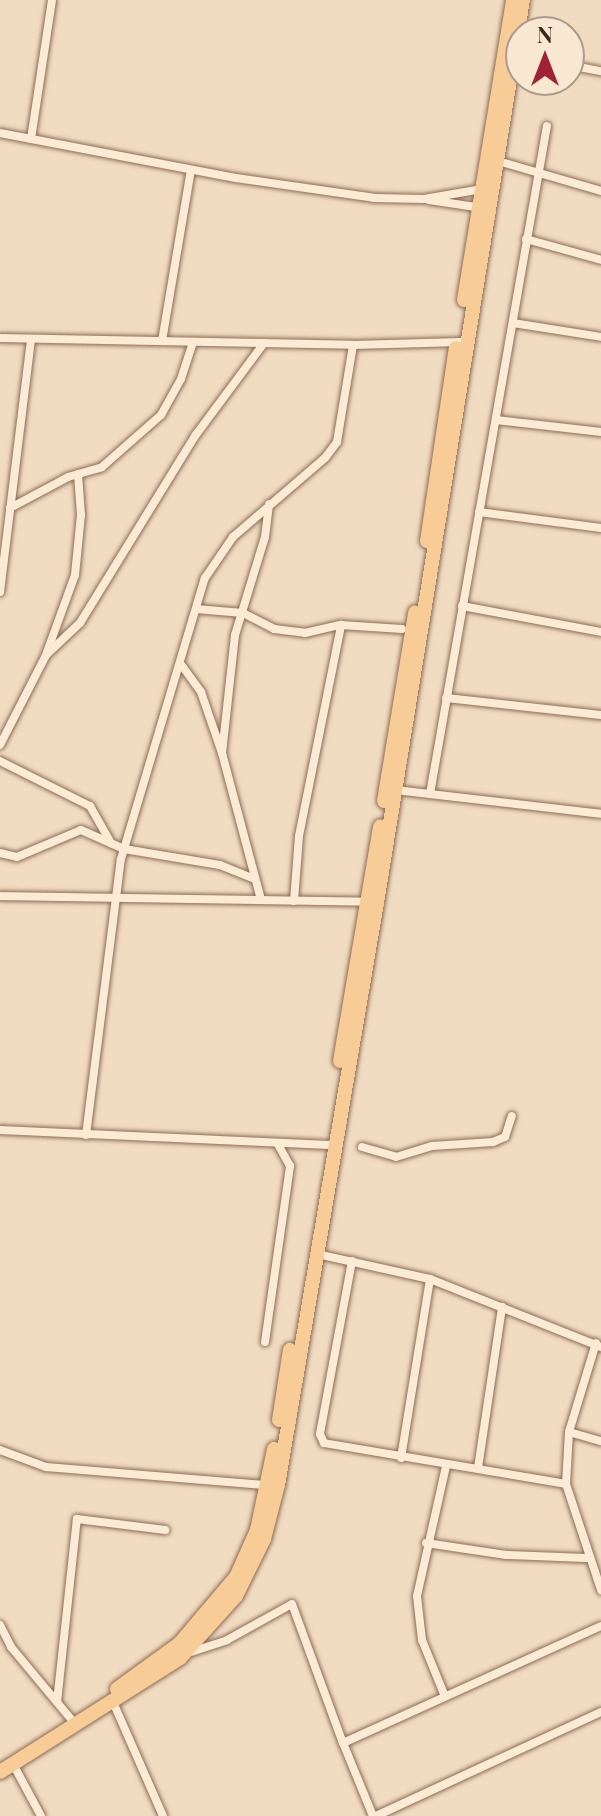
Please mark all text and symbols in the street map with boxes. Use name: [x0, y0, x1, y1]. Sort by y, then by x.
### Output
north arrow: [505, 16, 585, 96]
text: N: [537, 19, 553, 49]

